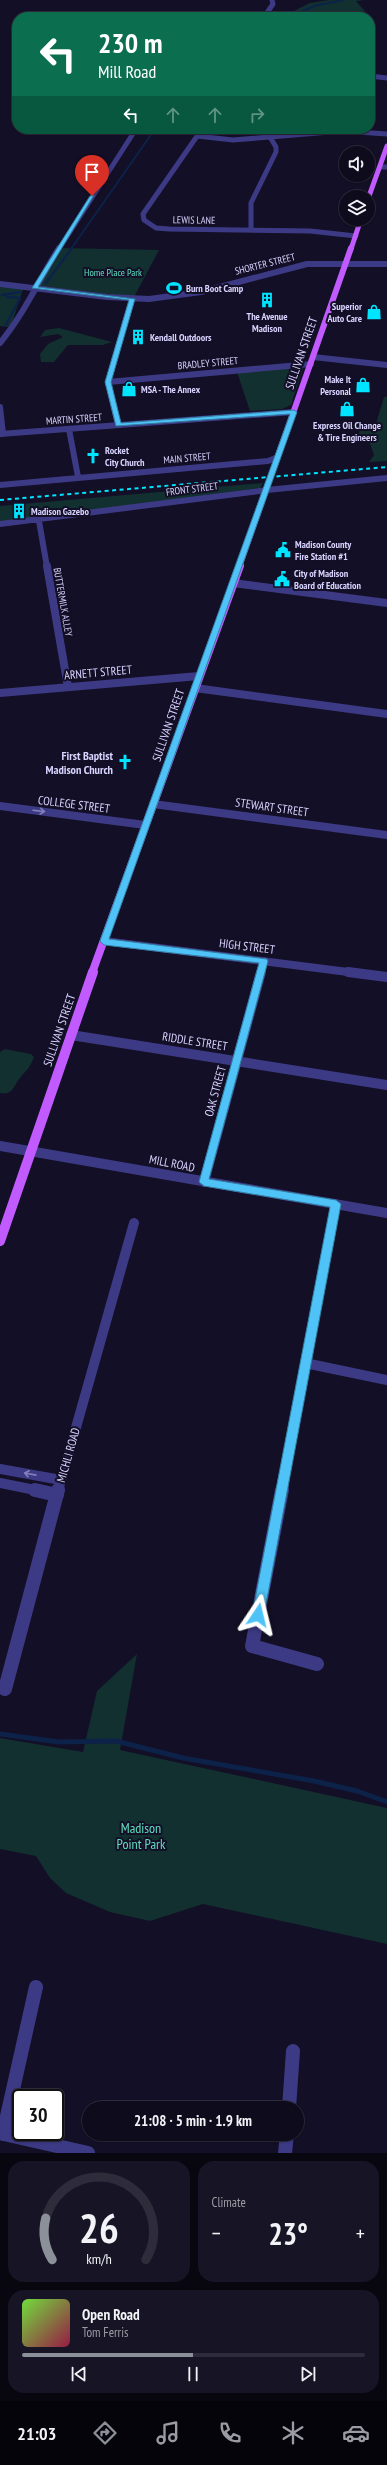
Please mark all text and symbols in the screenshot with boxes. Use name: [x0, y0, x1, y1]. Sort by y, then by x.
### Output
text: 230 m: [98, 24, 162, 61]
icon: left: [32, 28, 84, 80]
text: Mill Road: [98, 60, 156, 83]
icon: left: [120, 104, 142, 126]
icon: ahead: [162, 104, 184, 126]
icon: ahead: [204, 104, 226, 126]
icon: right: [246, 104, 268, 126]
map controls: [339, 146, 375, 226]
button: sound: [339, 146, 375, 182]
pin: [75, 155, 109, 196]
icon: arrive: [81, 161, 103, 183]
button: layers: [339, 190, 375, 226]
street label: LEWIS LANE: [173, 213, 215, 227]
street label: SHORTER STREET: [233, 250, 297, 278]
park label: Home Place Park: [84, 266, 142, 279]
sports icon: Burn Boot Camp: [165, 279, 183, 297]
place label: Burn Boot Camp: [186, 282, 244, 295]
building icon: The Avenue Madison: [258, 291, 276, 309]
place label: Superior Auto Care: [326, 300, 362, 325]
shop icon: Superior Auto Care: [365, 303, 383, 321]
place label: The Avenue Madison: [246, 310, 288, 335]
street label: SULLIVAN STREET: [282, 314, 321, 391]
building icon: Kendall Outdoors: [129, 328, 147, 346]
place label: Kendall Outdoors: [150, 331, 212, 344]
street label: BRADLEY STREET: [177, 354, 239, 372]
place label: Make It Personal: [320, 373, 352, 398]
shop icon: Make It Personal: [354, 376, 372, 394]
shop icon: MSA - The Annex: [120, 380, 138, 398]
place label: MSA - The Annex: [141, 383, 201, 396]
shop icon: Express Oil Change & Tire Engineers: [338, 400, 356, 418]
street label: MARTIN STREET: [45, 411, 103, 427]
place label: Express Oil Change & Tire Engineers: [313, 419, 381, 444]
place label: Rocket City Church: [105, 444, 145, 469]
church icon: Rocket City Church: [84, 447, 102, 465]
street label: MAIN STREET: [163, 449, 212, 467]
street label: FRONT STREET: [165, 479, 219, 499]
building icon: Madison Gazebo: [10, 502, 28, 520]
place label: Madison Gazebo: [31, 505, 89, 518]
place label: Madison County Fire Station #1: [295, 538, 352, 563]
public building icon: Madison County Fire Station #1: [274, 541, 292, 559]
street label: BUTTERMILK ALLEY: [51, 567, 76, 638]
place label: City of Madison Board of Education: [294, 567, 361, 592]
public building icon: City of Madison Board of Education: [273, 570, 291, 588]
street label: ARNETT STREET: [63, 662, 133, 682]
street label: SULLIVAN STREET: [149, 686, 188, 763]
place label: First Baptist Madison Church: [45, 748, 114, 777]
church icon: First Baptist Madison Church: [116, 753, 134, 771]
street label: COLLEGE STREET: [37, 792, 111, 816]
street label: STEWART STREET: [234, 794, 310, 820]
one-way arrow: [32, 807, 45, 815]
street label: HIGH STREET: [218, 935, 276, 957]
street label: SULLIVAN STREET: [40, 991, 79, 1068]
street label: RIDDLE STREET: [161, 1028, 229, 1054]
street label: OAK STREET: [201, 1063, 229, 1118]
street label: MILL ROAD: [148, 1151, 196, 1175]
street label: MICHLI ROAD: [53, 1426, 83, 1484]
one-way arrow: [24, 1470, 37, 1478]
position arrow: [237, 1594, 279, 1636]
park label: Madison Point Park: [117, 1819, 166, 1853]
speed limit sign: 30: [12, 2089, 64, 2141]
text: 21:08 · 5 min · 1.9 km: [134, 2111, 252, 2130]
text: Climate: [212, 2194, 246, 2211]
text: 26: [79, 2200, 119, 2253]
text: 23°: [268, 2214, 308, 2253]
text: −: [212, 2219, 221, 2247]
text: +: [356, 2219, 365, 2247]
text: km/h: [86, 2248, 111, 2267]
text: Open Road: [82, 2305, 140, 2324]
text: Tom Ferris: [82, 2324, 128, 2341]
icon: previous: [68, 2363, 90, 2385]
icon: pause: [182, 2363, 204, 2385]
icon: next: [297, 2363, 319, 2385]
icon: directions: [91, 2419, 119, 2447]
icon: music: [154, 2419, 182, 2447]
icon: phone: [216, 2419, 244, 2447]
icon: climate: [279, 2419, 307, 2447]
icon: car: [342, 2419, 370, 2447]
text: 21:03: [17, 2422, 56, 2445]

